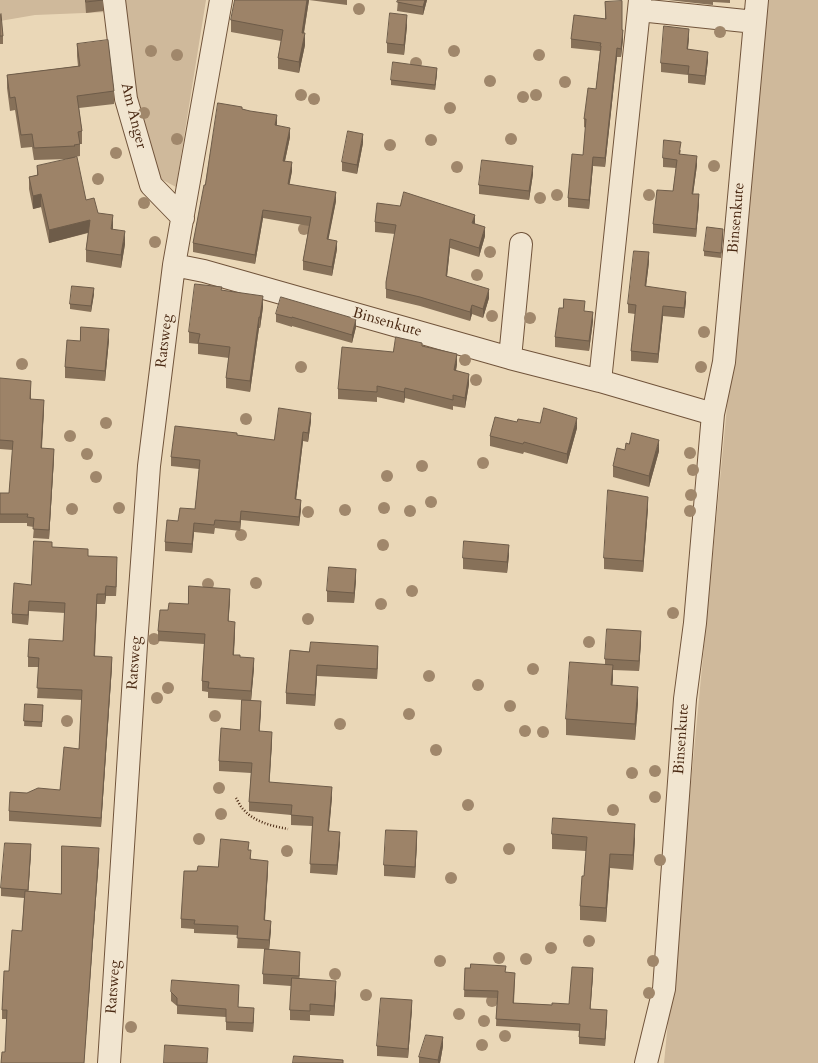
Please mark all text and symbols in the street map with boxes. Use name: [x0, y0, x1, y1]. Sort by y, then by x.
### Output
street label: Am Anger: [116, 81, 150, 151]
street label: Binsenkute: [725, 182, 749, 254]
street label: Binsenkute: [350, 305, 424, 341]
street label: Ratsweg: [153, 313, 177, 369]
street label: Ratsweg: [124, 635, 146, 691]
street label: Binsenkute: [671, 703, 693, 775]
street label: Ratsweg: [103, 959, 125, 1015]

